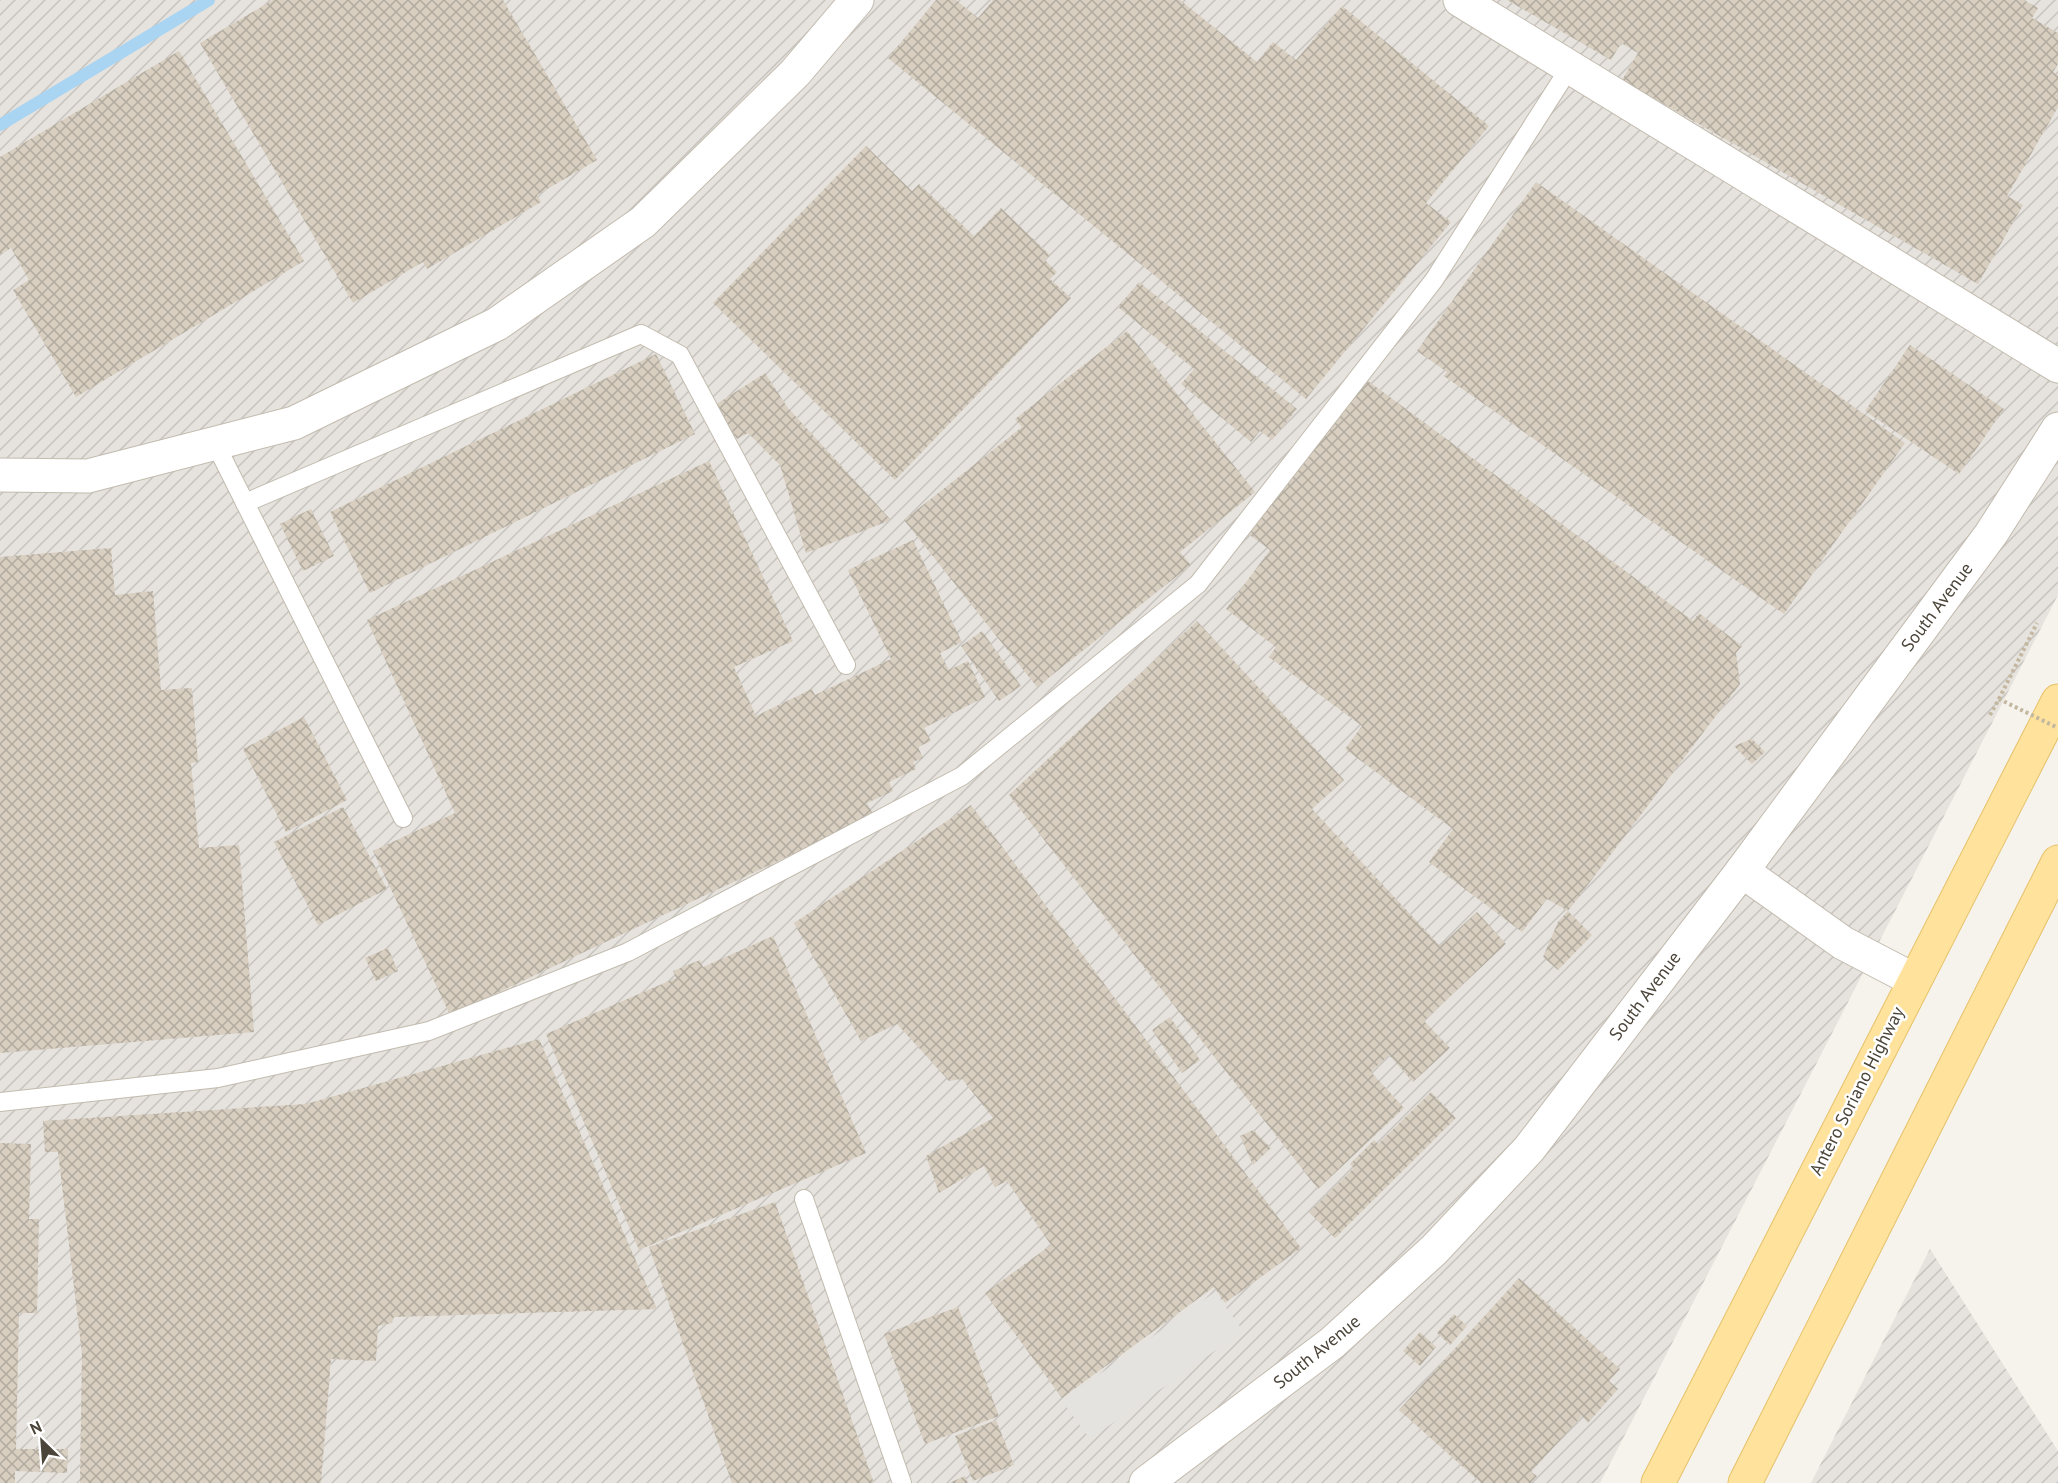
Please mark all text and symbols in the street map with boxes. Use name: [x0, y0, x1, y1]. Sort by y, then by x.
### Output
street label: South Avenue: [1896, 558, 1977, 656]
street label: South Avenue: [1604, 947, 1685, 1045]
street label: Antero Soriano Highway: [1804, 1002, 1909, 1179]
street label: South Avenue: [1269, 1310, 1365, 1394]
north arrow: [12, 1411, 72, 1471]
text: N: [27, 1416, 45, 1439]

